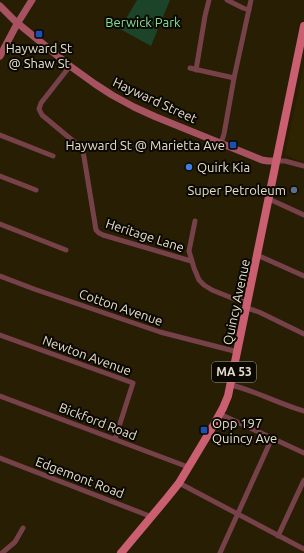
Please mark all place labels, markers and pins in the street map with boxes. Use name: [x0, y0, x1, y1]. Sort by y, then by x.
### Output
marker: Hayward St @ Shaw St: [34, 29, 44, 39]
place label: Hayward St @ Shaw St: [6, 41, 72, 70]
place label: Hayward St @ Marietta Ave: [66, 138, 225, 152]
marker: Hayward St @ Marietta Ave: [228, 140, 238, 150]
place label: Quirk Kia: [197, 160, 250, 175]
marker: Quirk Kia: [184, 162, 194, 172]
place label: Super Petroleum: [188, 183, 286, 197]
marker: Super Petroleum: [289, 185, 299, 195]
place label: Opp 197 Quincy Ave: [212, 416, 277, 446]
marker: Opp 197 Quincy Ave: [199, 425, 209, 435]

